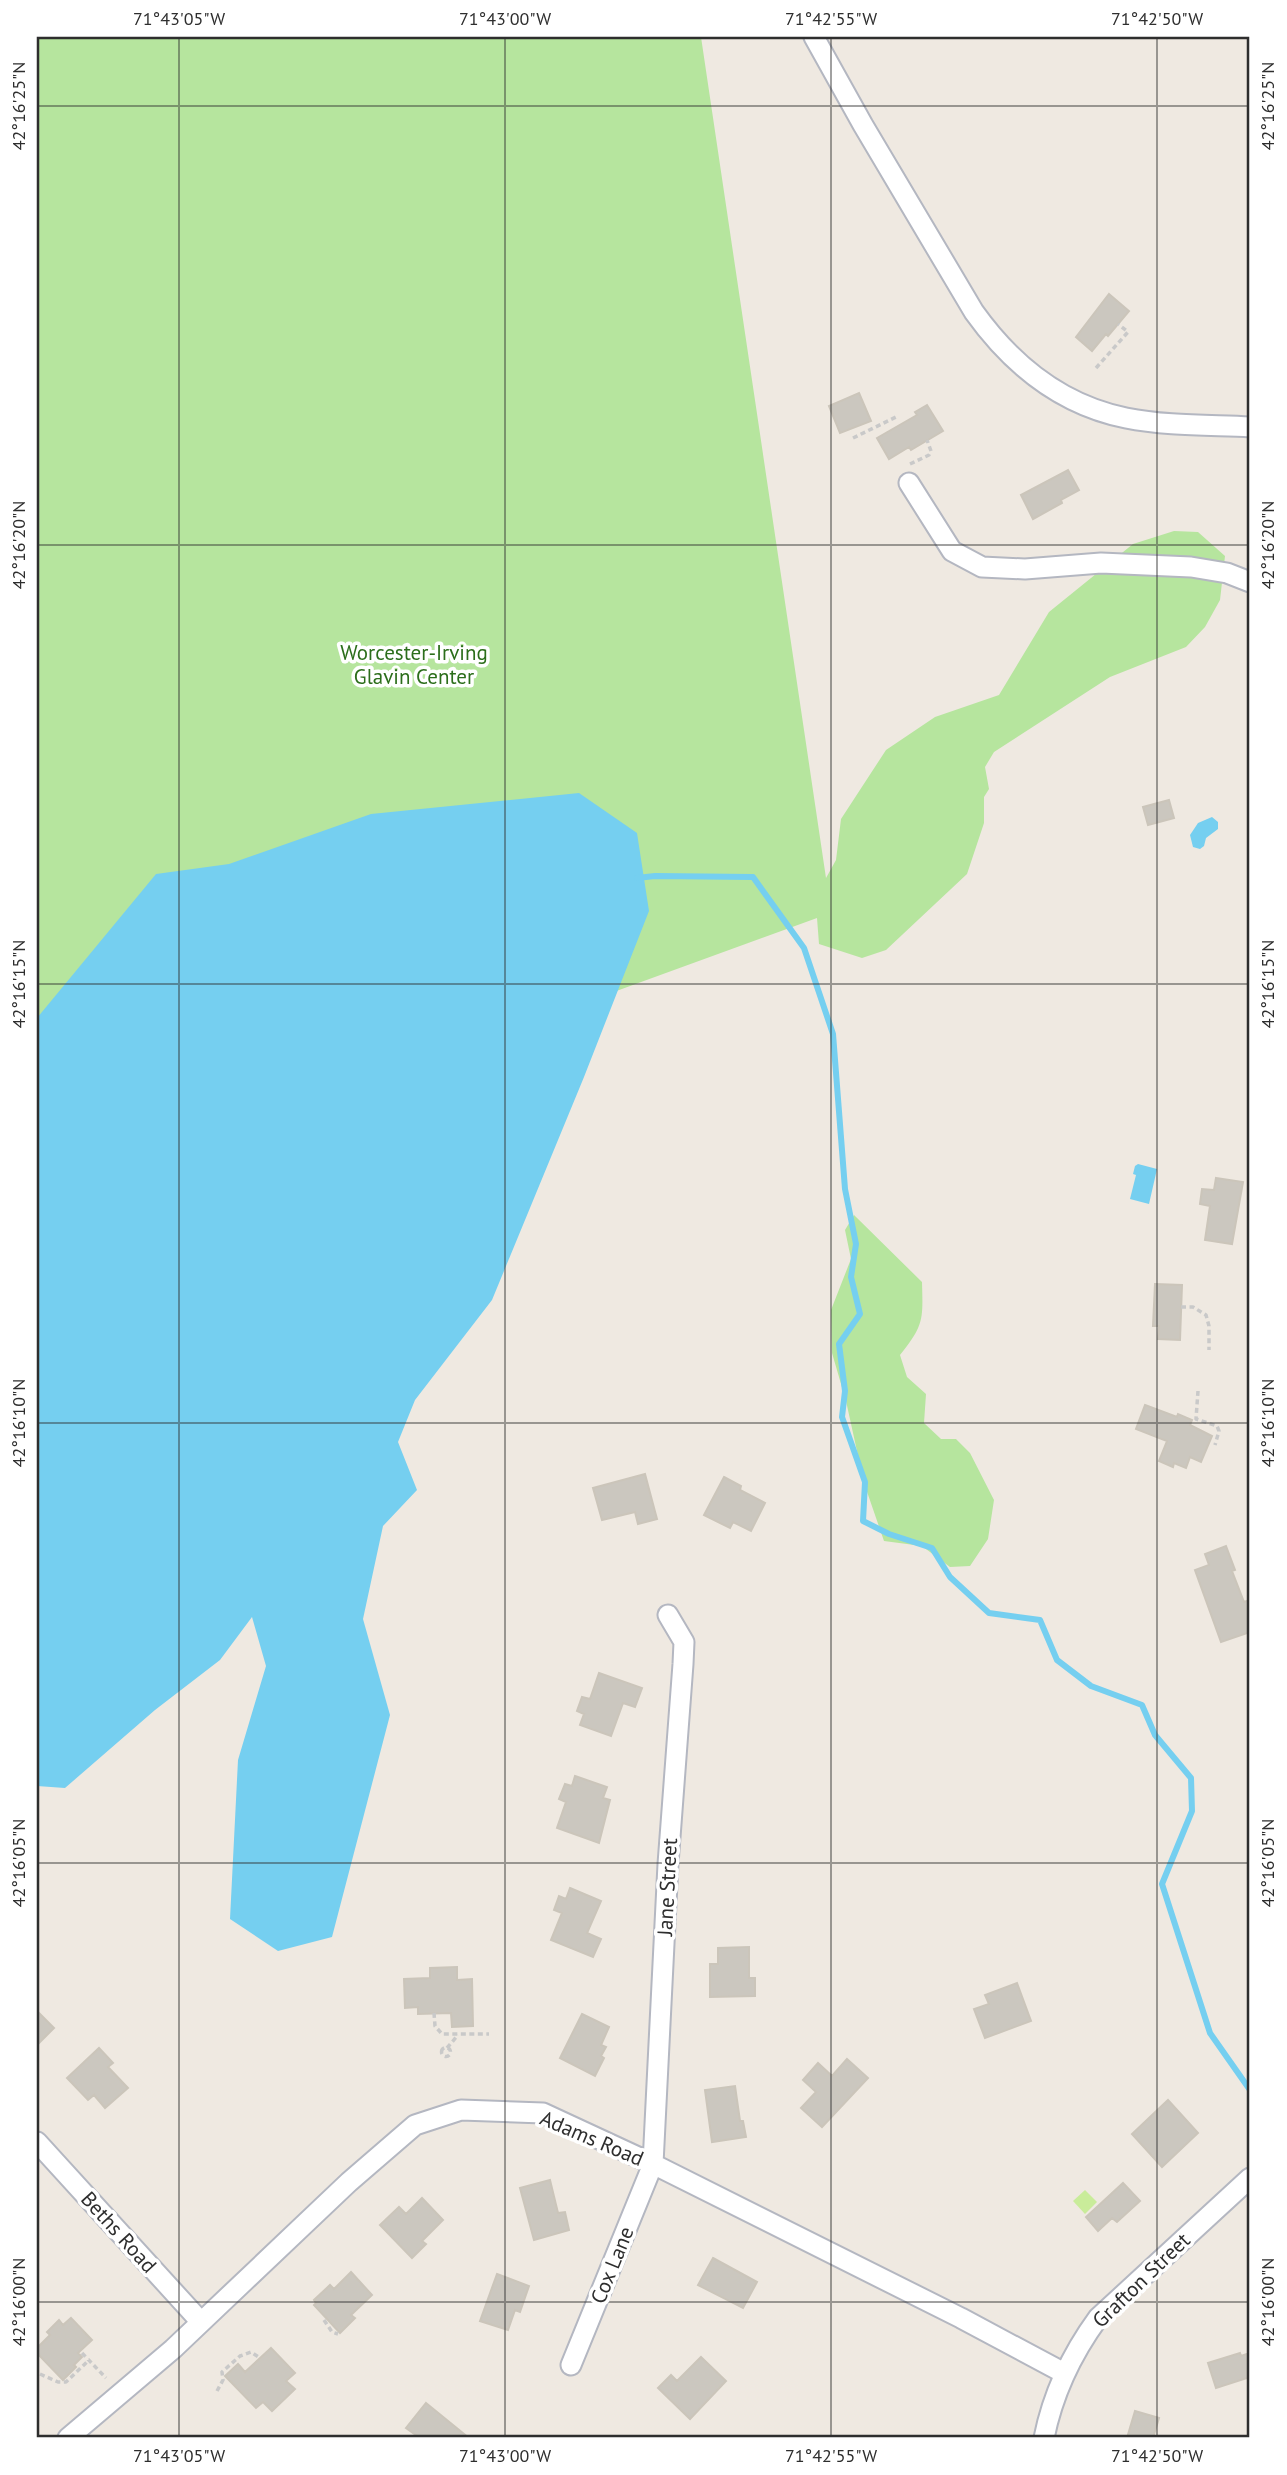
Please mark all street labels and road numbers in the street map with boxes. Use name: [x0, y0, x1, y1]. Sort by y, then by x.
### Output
street label: Jane Street: [651, 1837, 683, 1938]
street label: Adams Road: [536, 2104, 648, 2172]
street label: Beths Road: [75, 2186, 163, 2278]
street label: Cox Lane: [584, 2222, 640, 2308]
street label: Grafton Street: [1086, 2227, 1196, 2333]

